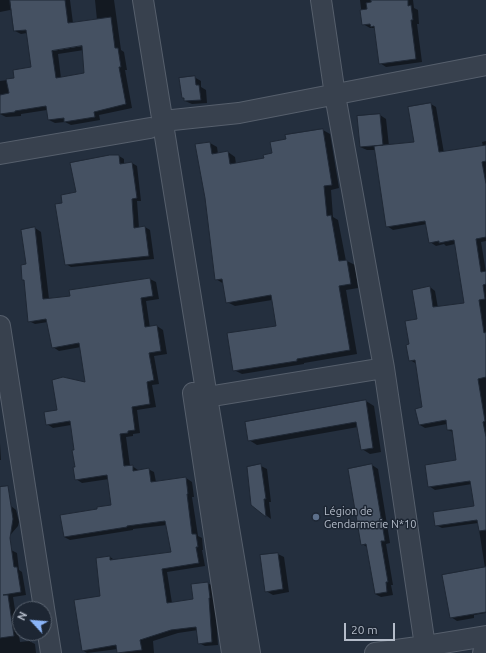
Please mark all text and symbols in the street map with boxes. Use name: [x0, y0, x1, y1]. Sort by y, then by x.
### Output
place label: Légion de Gendarmerie N*10: [324, 504, 416, 530]
marker: Légion de Gendarmerie N*10: [311, 512, 321, 522]
north arrow: [12, 601, 52, 641]
text: N: [15, 610, 29, 623]
scale bar: [346, 615, 397, 641]
text: 20 m: [351, 623, 378, 636]

